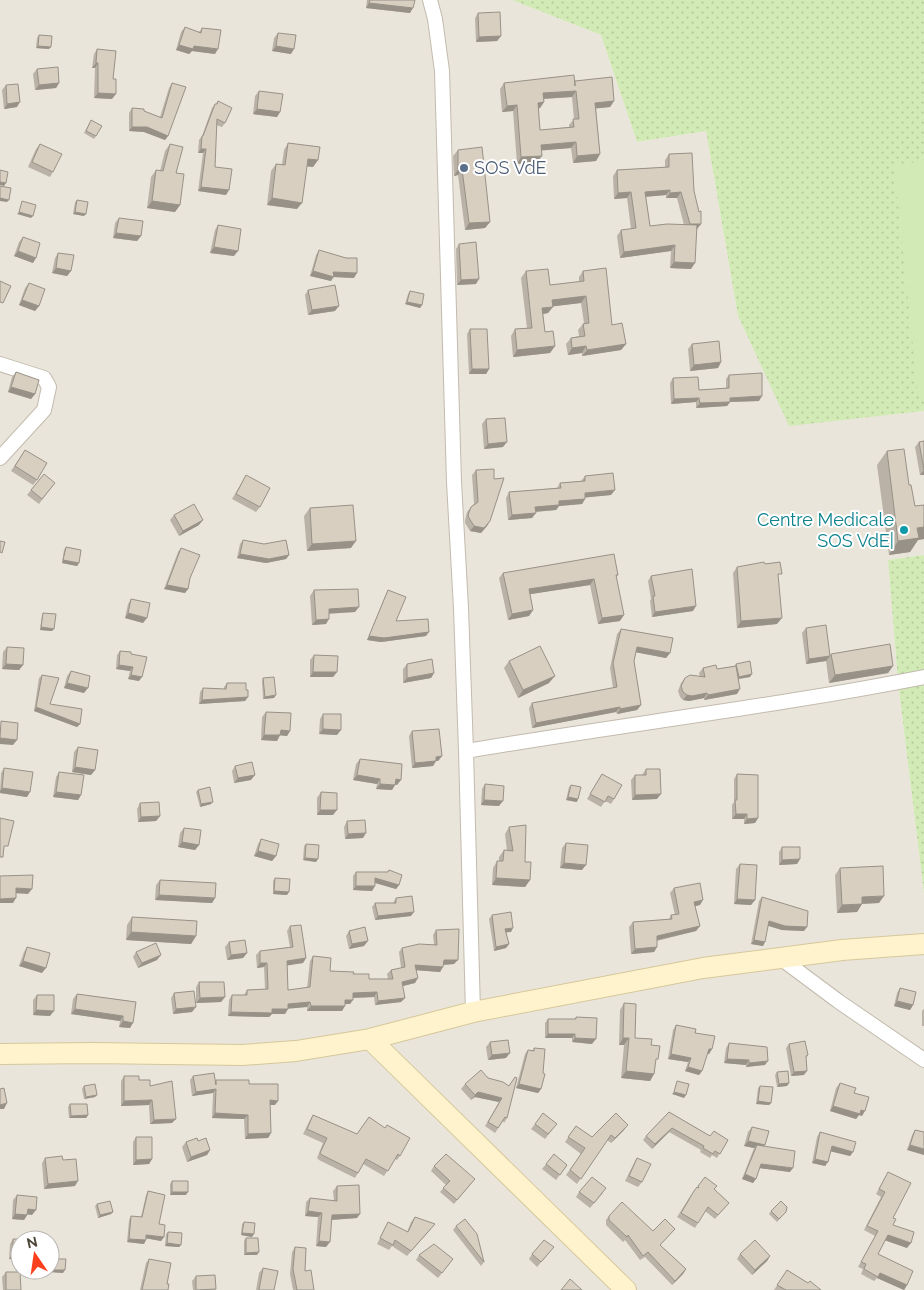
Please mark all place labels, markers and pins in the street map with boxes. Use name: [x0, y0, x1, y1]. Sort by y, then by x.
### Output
place label: SOS VdE: [474, 157, 547, 178]
marker: SOS VdE: [458, 162, 470, 174]
place label: Centre Medicale SOS VdE|: [757, 509, 894, 551]
marker: Centre Medicale SOS VdE|: [898, 524, 910, 536]

